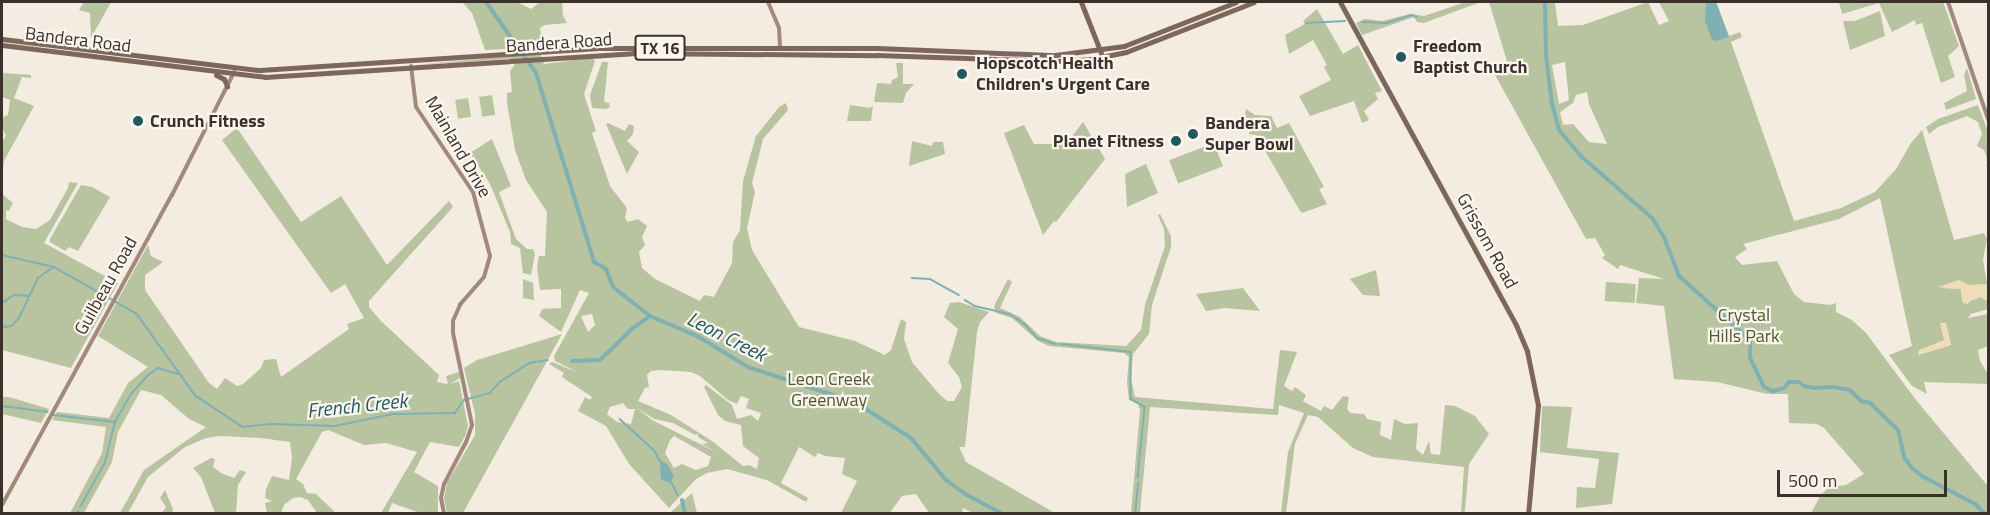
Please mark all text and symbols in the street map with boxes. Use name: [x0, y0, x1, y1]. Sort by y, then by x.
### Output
street label: Bandera Road: [24, 23, 132, 57]
street label: Bandera Road: [505, 29, 613, 57]
road number: TX 16: [634, 35, 686, 61]
place label: Freedom Baptist Church: [1413, 36, 1528, 78]
marker: Freedom Baptist Church: [1394, 50, 1408, 64]
place label: Hopscotch Health Children's Urgent Care: [976, 53, 1150, 96]
marker: Hopscotch Health Children's Urgent Care: [953, 65, 971, 83]
street label: Mainland Drive: [420, 92, 496, 202]
place label: Crunch Fitness: [150, 110, 265, 132]
place label: Bandera Super Bowl: [1205, 113, 1294, 156]
marker: Crunch Fitness: [131, 114, 145, 128]
marker: Bandera Super Bowl: [1186, 127, 1200, 141]
place label: Planet Fitness: [1053, 130, 1164, 152]
marker: Planet Fitness: [1169, 134, 1183, 148]
street label: Grissom Road: [1452, 190, 1522, 292]
street label: Guilbeau Road: [70, 233, 142, 339]
park label: Crystal Hills Park: [1708, 305, 1780, 348]
water label: Leon Creek: [684, 306, 770, 366]
park label: Leon Creek Greenway: [787, 369, 871, 412]
water label: French Creek: [306, 388, 408, 422]
scale bar: [1780, 458, 1950, 496]
text: 500 m: [1788, 467, 1837, 494]

